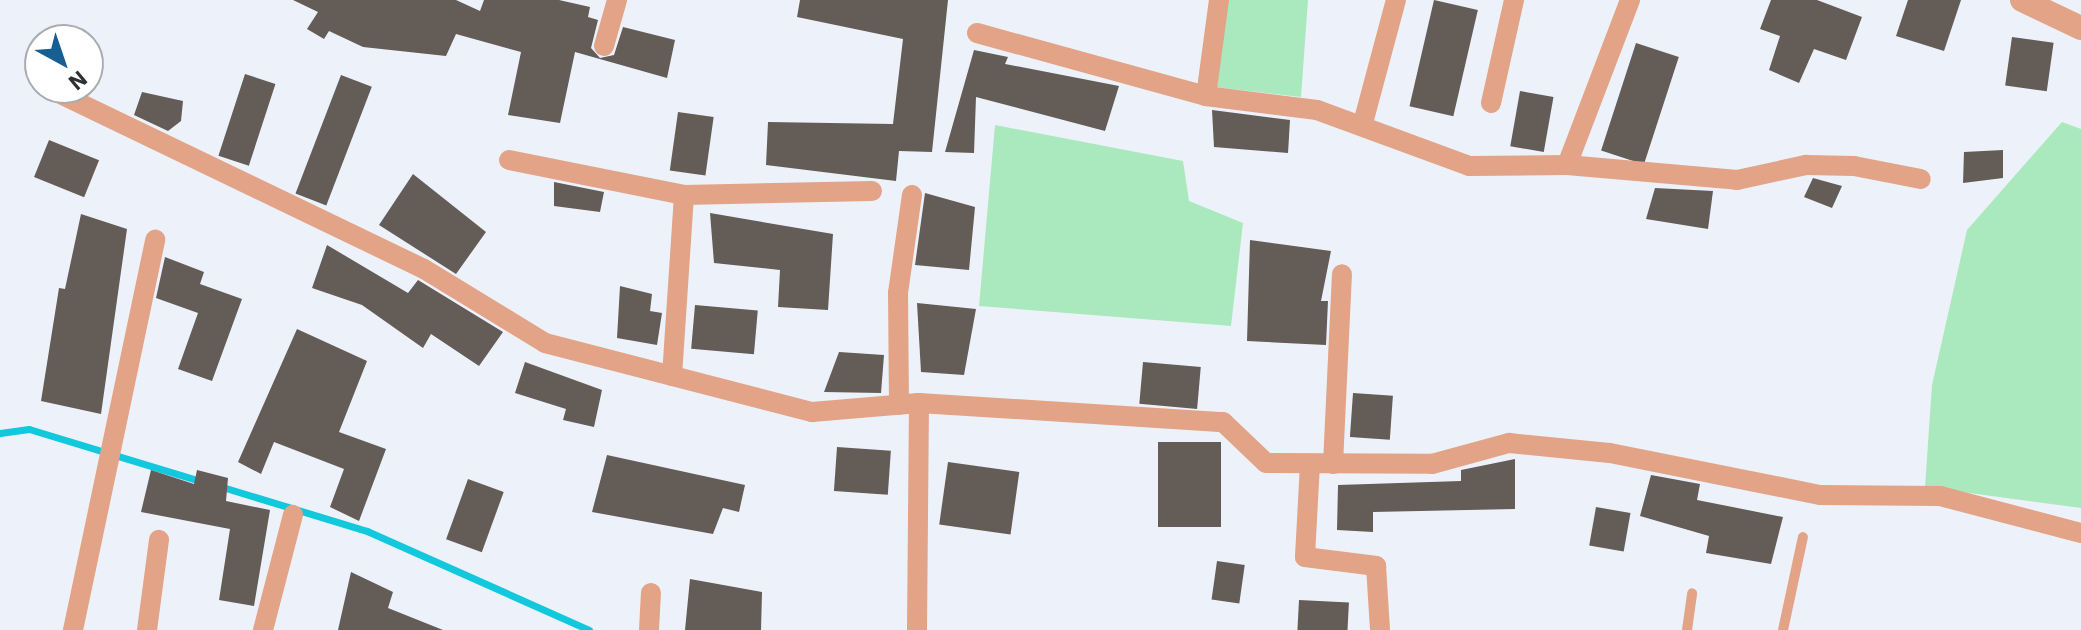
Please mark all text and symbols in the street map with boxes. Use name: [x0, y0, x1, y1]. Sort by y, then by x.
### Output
north arrow: [24, 24, 104, 104]
text: N: [63, 65, 94, 97]

